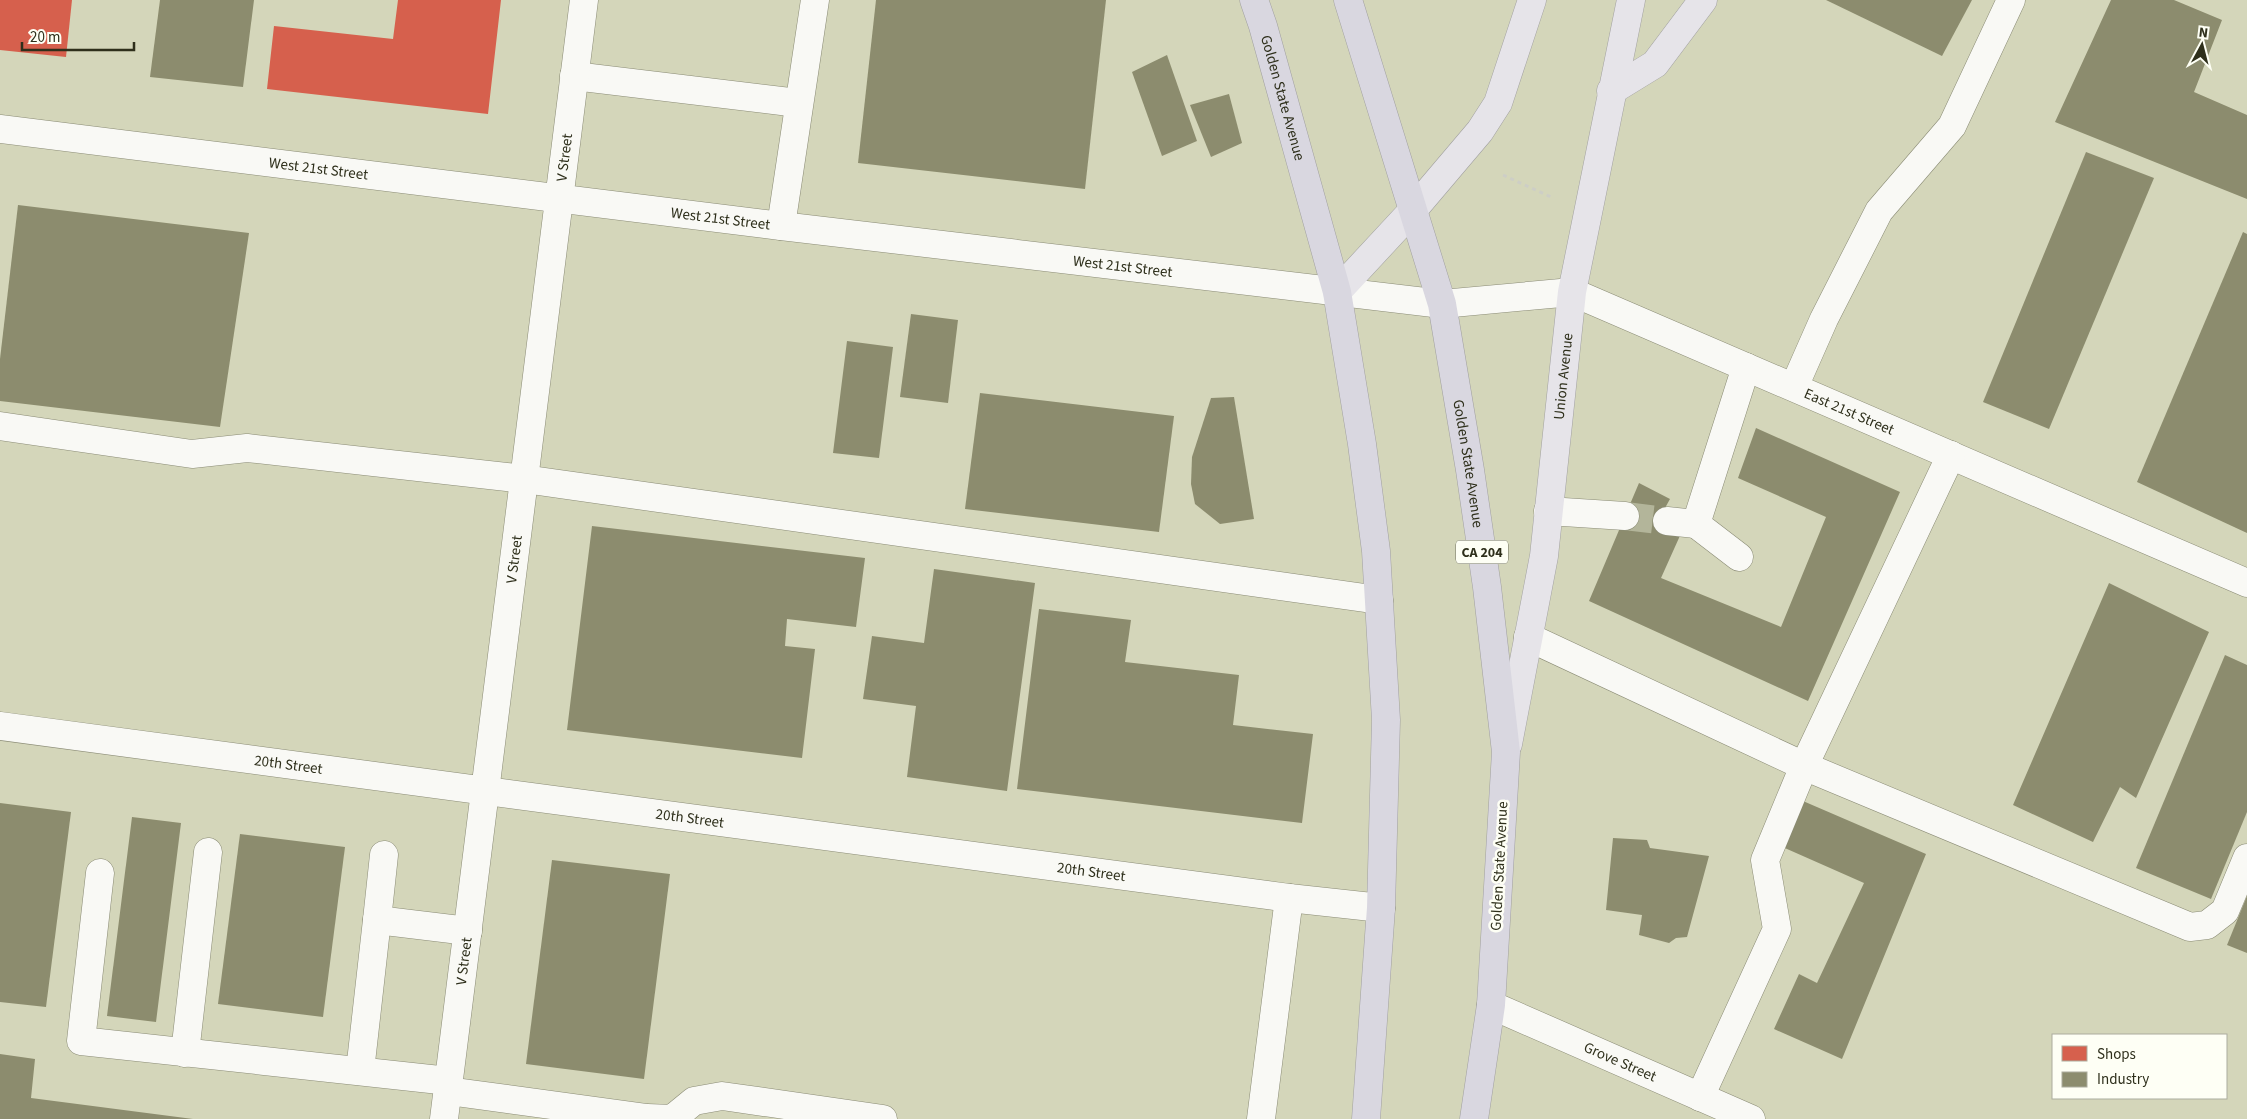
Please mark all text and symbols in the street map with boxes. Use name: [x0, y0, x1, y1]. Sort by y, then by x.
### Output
scale bar: [22, 20, 135, 52]
north arrow: [2177, 20, 2227, 70]
text: N: [2198, 23, 2209, 44]
text: 20 m: [30, 27, 60, 48]
street label: Golden State Avenue: [1255, 33, 1310, 163]
street label: V Street: [551, 132, 578, 183]
street label: West 21st Street: [268, 152, 369, 186]
street label: West 21st Street: [669, 202, 771, 236]
street label: West 21st Street: [1072, 251, 1173, 283]
street label: Union Avenue: [1548, 332, 1579, 421]
street label: East 21st Street: [1801, 383, 1897, 441]
street label: Golden State Avenue: [1447, 398, 1488, 529]
street label: V Street: [501, 534, 528, 585]
road number: CA 204: [1456, 540, 1508, 564]
street label: 20th Street: [253, 750, 324, 780]
street label: Golden State Avenue: [1486, 801, 1513, 931]
street label: 20th Street: [654, 804, 725, 834]
street label: 20th Street: [1056, 857, 1127, 887]
street label: V Street: [451, 936, 478, 987]
legend: [2052, 1034, 2227, 1099]
street label: Grove Street: [1580, 1037, 1660, 1087]
text: Shops: [2097, 1044, 2136, 1065]
text: Industry: [2097, 1069, 2149, 1090]

